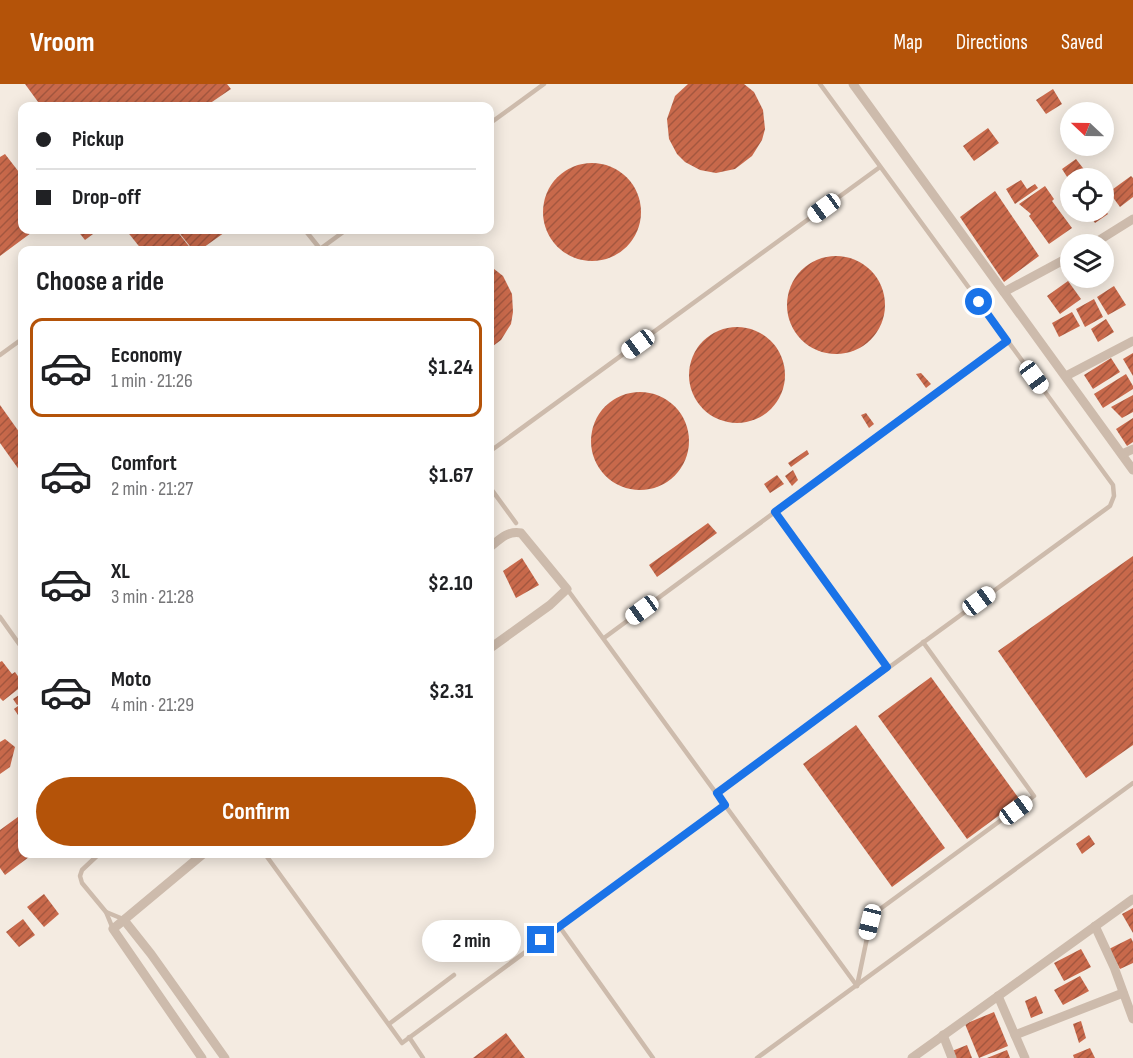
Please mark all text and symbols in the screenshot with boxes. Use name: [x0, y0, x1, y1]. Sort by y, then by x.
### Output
text: Vroom: [30, 26, 94, 59]
text: Map: [893, 30, 923, 55]
text: Directions: [956, 30, 1028, 55]
text: Saved: [1061, 30, 1103, 55]
north arrow: [1060, 102, 1114, 156]
map controls: [1060, 102, 1114, 288]
text: Pickup: [72, 126, 124, 153]
button: locate: [1060, 168, 1114, 222]
text: Drop-off: [72, 184, 141, 211]
car: [804, 190, 844, 226]
button: layers: [1060, 234, 1114, 288]
text: Choose a ride: [36, 266, 164, 298]
route start: [965, 288, 992, 315]
car: [618, 326, 658, 362]
icon: car: [39, 341, 93, 395]
text: Economy: [111, 342, 182, 369]
text: $1.24: [427, 354, 473, 381]
car: [1016, 357, 1052, 397]
text: 1 min · 21:26: [111, 369, 193, 393]
icon: car: [39, 449, 93, 503]
text: Comfort: [111, 450, 177, 477]
text: $1.67: [428, 462, 473, 489]
text: 2 min · 21:27: [111, 477, 193, 501]
icon: car: [39, 557, 93, 611]
text: XL: [111, 558, 130, 585]
text: $2.10: [428, 570, 473, 597]
car: [959, 583, 999, 619]
text: 3 min · 21:28: [111, 585, 194, 609]
car: [622, 592, 662, 628]
icon: car: [39, 665, 93, 719]
text: Moto: [111, 666, 151, 693]
text: $2.31: [429, 678, 473, 705]
text: 4 min · 21:29: [111, 693, 194, 717]
button: Confirm: [36, 777, 476, 846]
car: [996, 792, 1036, 828]
car: [857, 902, 883, 942]
callout: 2 min: [421, 919, 520, 961]
route end: [527, 926, 554, 953]
text: 2 min: [452, 929, 491, 953]

